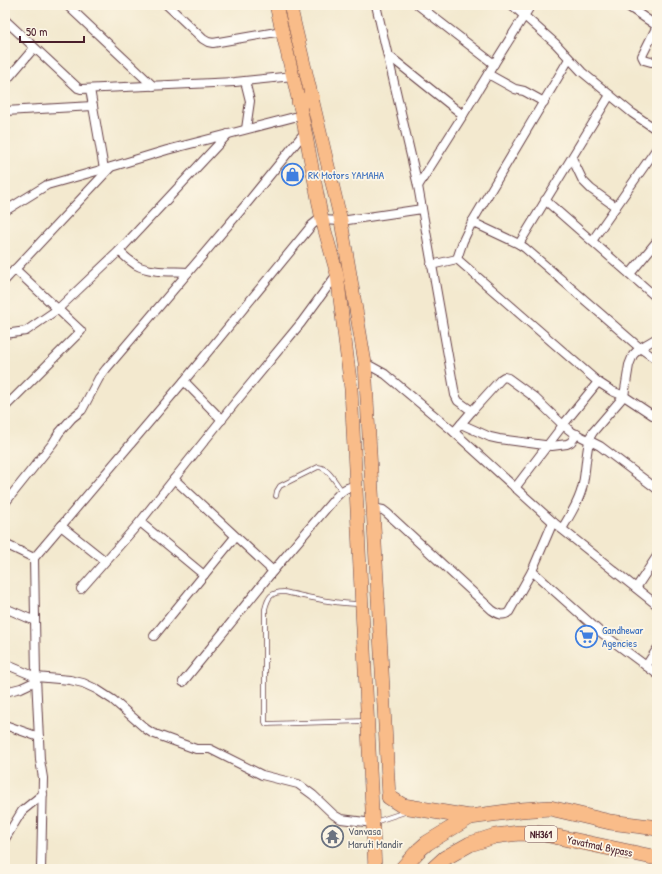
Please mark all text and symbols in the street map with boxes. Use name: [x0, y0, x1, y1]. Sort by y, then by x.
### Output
scale bar: [20, 18, 84, 44]
text: 50 m: [26, 23, 47, 40]
shop icon: RK Motors YAMAHA: [279, 162, 305, 188]
place label: RK Motors YAMAHA: [308, 168, 385, 182]
supermarket icon: Gandhewar Agencies: [574, 623, 600, 649]
place label: Gandhewar Agencies: [602, 623, 644, 650]
temple icon: Vanvasa Maruti Mandir: [319, 824, 345, 850]
place label: Vanvasa Maruti Mandir: [348, 824, 404, 851]
road number: NH361: [525, 826, 557, 842]
street label: Yavatmal Bypass: [566, 832, 634, 860]

